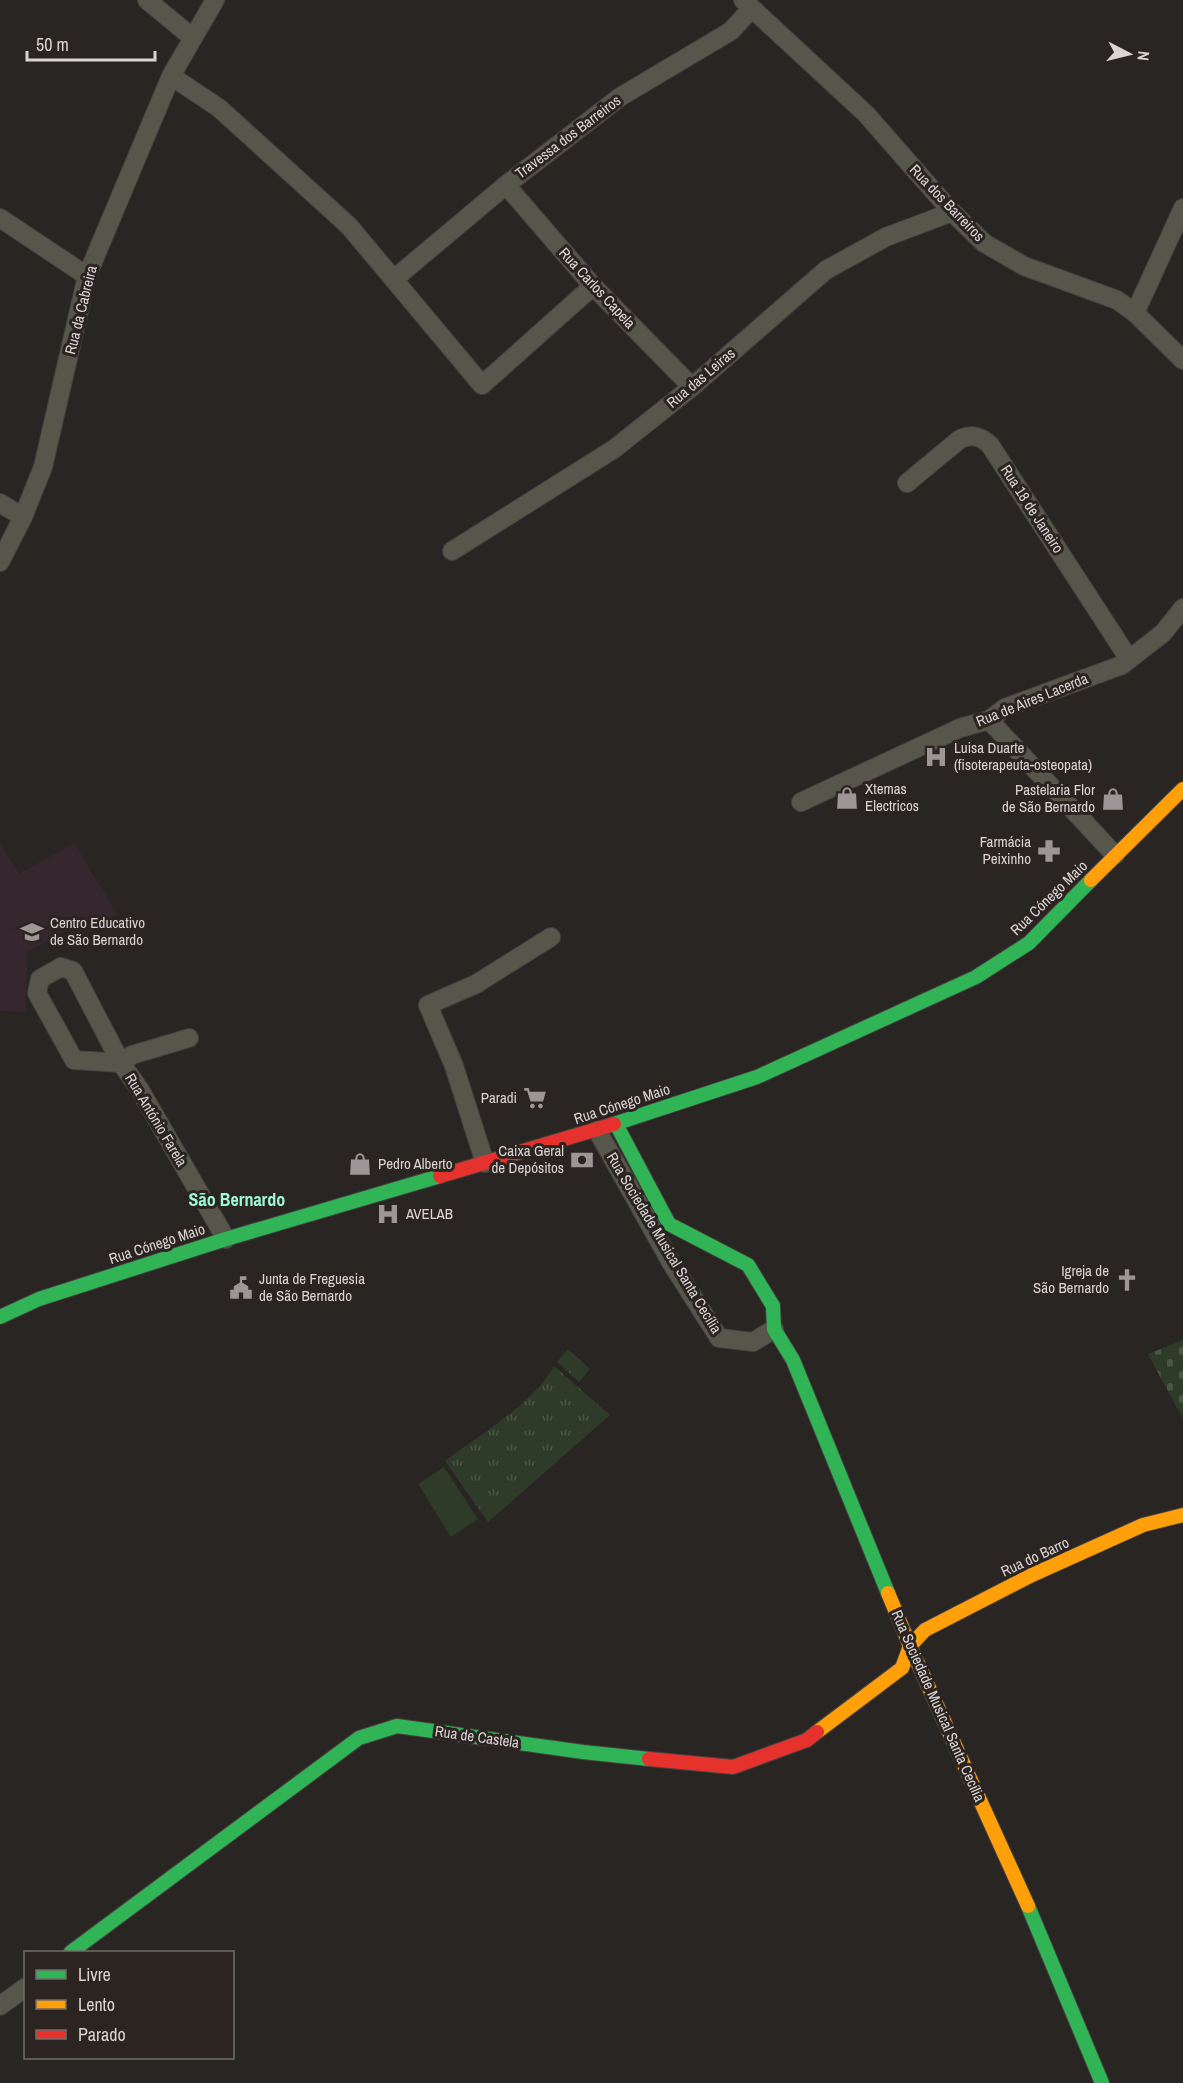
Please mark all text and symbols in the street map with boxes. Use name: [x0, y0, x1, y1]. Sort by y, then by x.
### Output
scale bar: [27, 24, 154, 62]
north arrow: [1099, 24, 1159, 84]
text: 50 m: [36, 32, 69, 57]
text: N: [1132, 50, 1155, 62]
street label: Travessa dos Barreiros: [511, 90, 625, 183]
street label: Rua dos Barreiros: [905, 159, 990, 246]
street label: Rua Carlos Capela: [554, 243, 641, 333]
street label: Rua da Cabreira: [59, 263, 102, 357]
street label: Rua das Leiras: [662, 343, 739, 412]
street label: Rua 18 de Janeiro: [996, 461, 1069, 557]
street label: Rua de Aires Lacerda: [973, 667, 1091, 732]
place label: Luisa Duarte (fisoterapeuta-osteopata): [954, 737, 1092, 775]
hospital icon: Luisa Duarte (fisoterapeuta-osteopata): [923, 744, 949, 770]
place label: Xtemas Electricos: [865, 778, 919, 816]
place label: Pastelaria Flor de São Bernardo: [1002, 779, 1095, 817]
shop icon: Xtemas Electricos: [834, 785, 860, 811]
shop icon: Pastelaria Flor de São Bernardo: [1100, 786, 1126, 812]
place label: Farmácia Peixinho: [980, 831, 1031, 869]
pharmacy icon: Farmácia Peixinho: [1036, 838, 1062, 864]
street label: Rua Cónego Maio: [1005, 855, 1092, 940]
place label: Centro Educativo de São Bernardo: [50, 912, 145, 950]
school or university icon: Centro Educativo de São Bernardo: [19, 919, 45, 945]
street label: Rua António Farela: [120, 1069, 193, 1170]
street label: Rua Cónego Maio: [571, 1078, 673, 1129]
supermarket icon: Paradi: [522, 1085, 548, 1111]
place label: Paradi: [481, 1087, 517, 1108]
place label: Caixa Geral de Depósitos: [492, 1140, 564, 1178]
bank icon: Caixa Geral de Depósitos: [569, 1147, 595, 1173]
street label: Rua Sociedade Musical Santa Cecília: [602, 1148, 727, 1337]
shop icon: Pedro Alberto: [347, 1151, 373, 1177]
place label: Pedro Alberto: [378, 1153, 453, 1174]
district label: São Bernardo: [189, 1187, 285, 1212]
hospital icon: AVELAB: [375, 1201, 401, 1227]
place label: AVELAB: [405, 1203, 453, 1224]
street label: Rua Cónego Maio: [106, 1218, 208, 1269]
place label: Igreja de São Bernardo: [1033, 1260, 1109, 1298]
church icon: Igreja de São Bernardo: [1114, 1267, 1140, 1293]
place label: Junta de Freguesia de São Bernardo: [259, 1268, 365, 1306]
public building icon: Junta de Freguesia de São Bernardo: [228, 1275, 254, 1301]
street label: Rua do Barro: [997, 1532, 1073, 1582]
street label: Rua Sociedade Musical Santa Cecília: [887, 1607, 990, 1805]
street label: Rua de Castela: [434, 1720, 521, 1753]
legend: [24, 1951, 234, 2059]
text: Livre: [78, 1962, 111, 1987]
text: Lento: [78, 1992, 115, 2017]
text: Parado: [78, 2022, 126, 2047]

